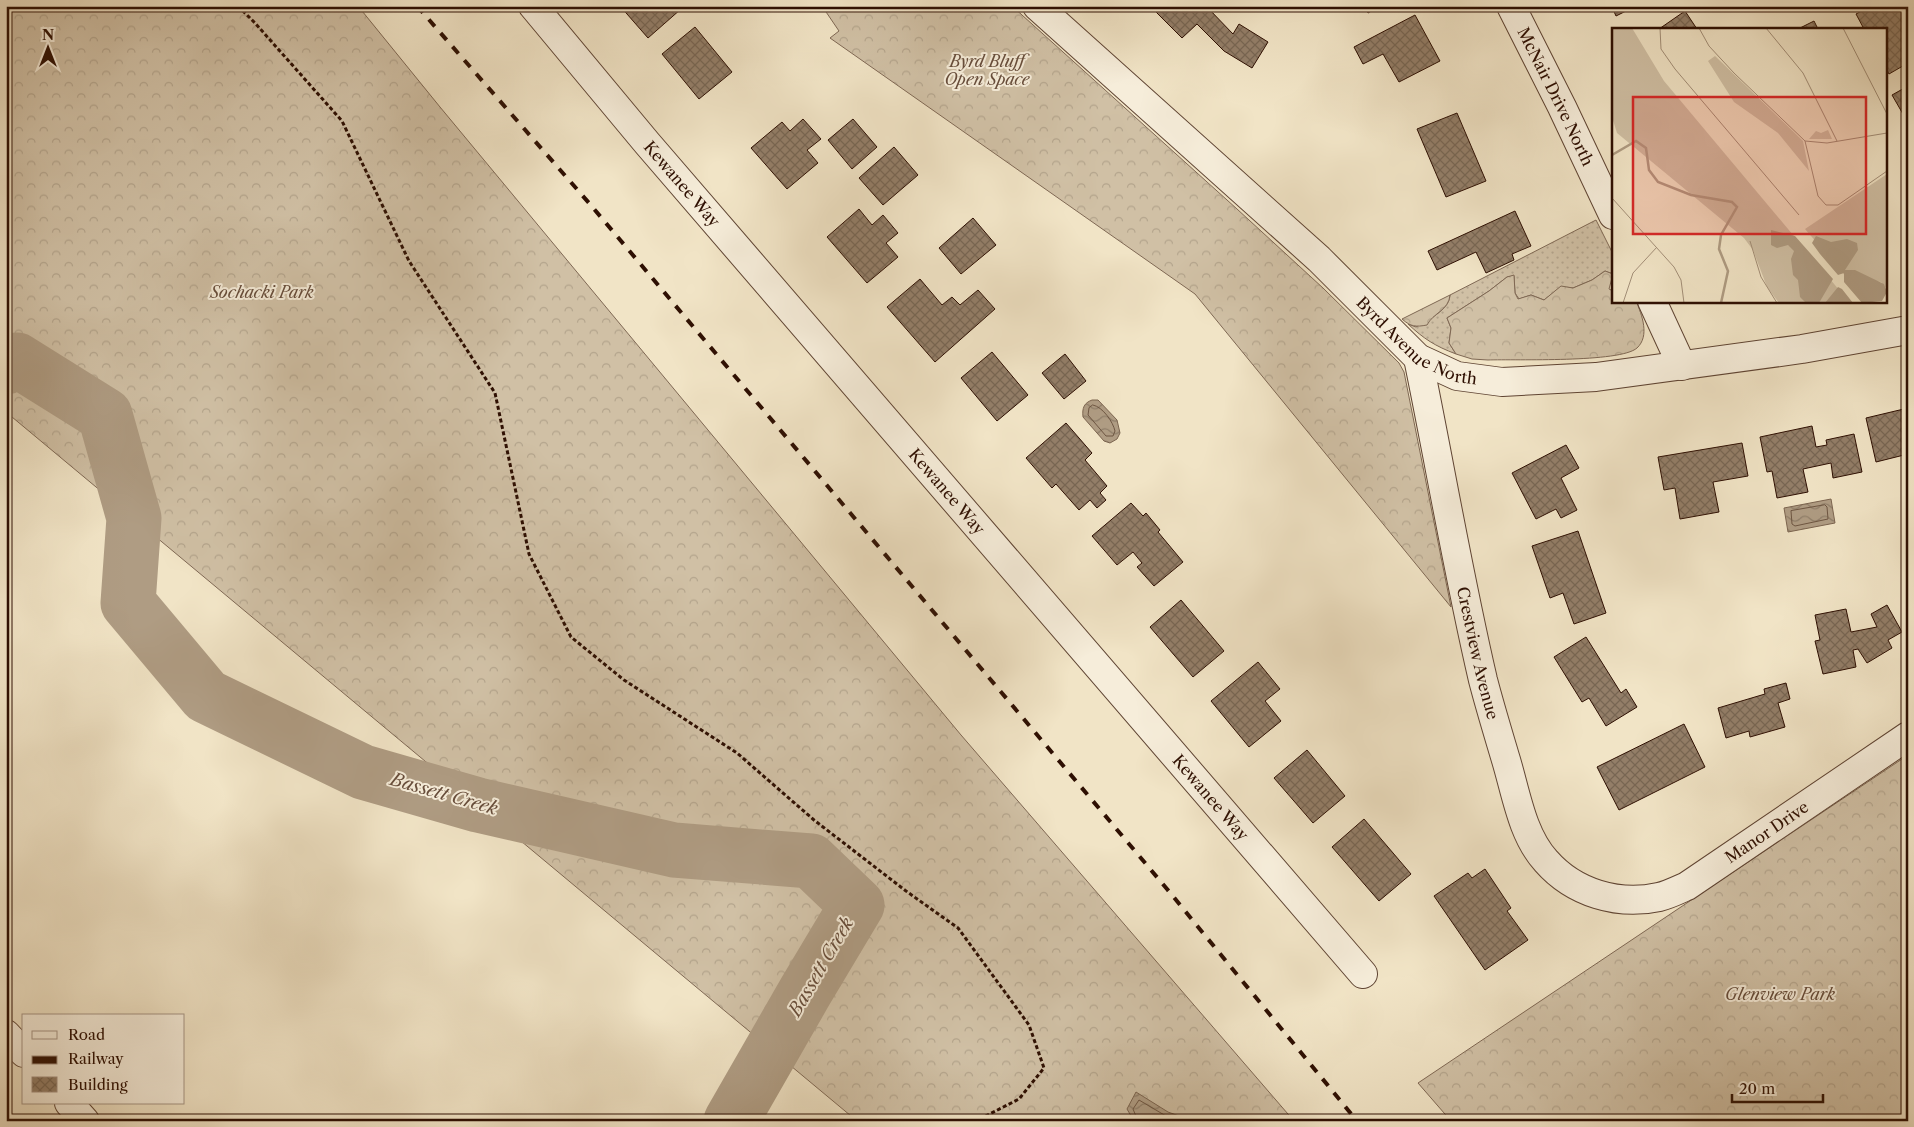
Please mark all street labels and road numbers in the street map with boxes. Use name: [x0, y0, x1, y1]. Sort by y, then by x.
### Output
street label: McNair Drive North: [1513, 24, 1598, 169]
street label: Kewanee Way: [640, 137, 725, 232]
street label: Byrd Avenue North: [1352, 292, 1478, 389]
street label: Kewanee Way: [905, 444, 990, 539]
street label: Crestview Avenue: [1453, 585, 1503, 722]
street label: Kewanee Way: [1168, 750, 1254, 845]
street label: Manor Drive: [1721, 797, 1812, 867]

